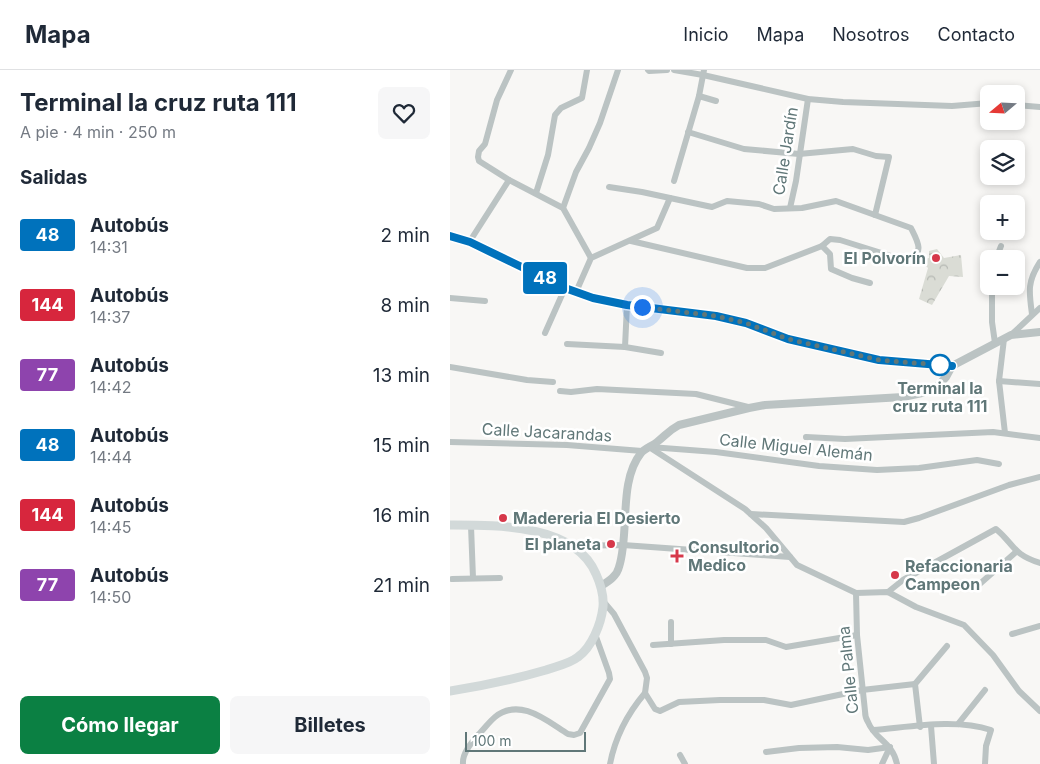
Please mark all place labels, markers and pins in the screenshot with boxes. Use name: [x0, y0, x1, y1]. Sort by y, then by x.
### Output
place label: El Polvorín: [844, 248, 926, 268]
marker: El Polvorín: [930, 252, 942, 264]
marker: Terminal la cruz ruta 111: [929, 354, 951, 376]
place label: Terminal la cruz ruta 111: [892, 378, 988, 416]
place label: Madereria El Desierto: [513, 508, 681, 528]
marker: Madereria El Desierto: [497, 512, 509, 524]
place label: El planeta: [525, 534, 601, 554]
place label: Consultorio Medico: [688, 537, 780, 575]
marker: El planeta: [605, 538, 617, 550]
marker: Consultorio Medico: [670, 549, 684, 563]
place label: Refaccionaria Campeon: [905, 556, 1013, 594]
marker: Refaccionaria Campeon: [889, 569, 901, 581]

